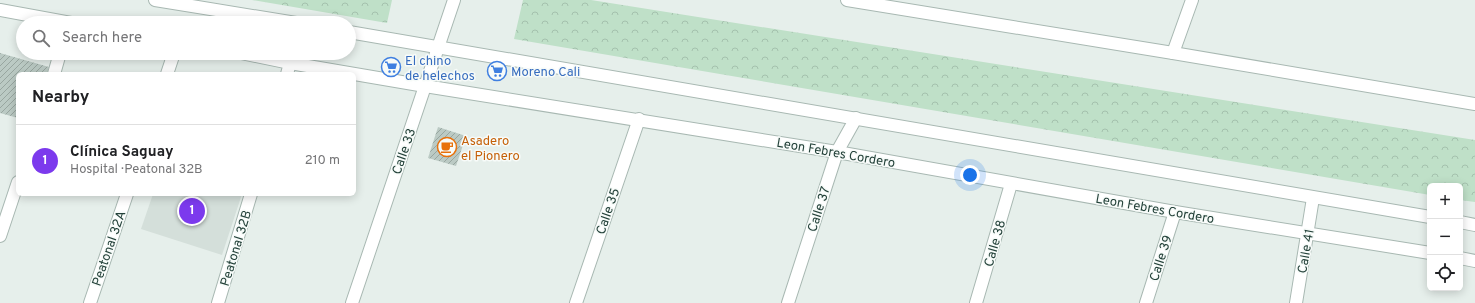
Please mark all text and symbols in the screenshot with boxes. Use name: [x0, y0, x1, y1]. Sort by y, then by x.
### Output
search box: [16, 16, 356, 60]
icon: search: [30, 27, 52, 49]
text: Search here: [62, 29, 142, 48]
place label: El chino de helechos: [405, 54, 475, 85]
supermarket icon: El chino de helechos: [380, 56, 402, 78]
supermarket icon: Moreno Cali: [486, 60, 508, 82]
place label: Moreno Cali: [511, 65, 580, 81]
text: Nearby: [32, 87, 89, 109]
street label: Calle 33: [390, 126, 420, 177]
place label: Asadero el Pionero: [461, 134, 520, 165]
cafe icon: Asadero el Pionero: [436, 136, 458, 158]
street label: Leon Febres Cordero: [775, 136, 896, 172]
text: Clínica Saguay: [70, 143, 173, 162]
text: 1: [42, 153, 48, 169]
text: 210 m: [305, 153, 340, 169]
text: Hospital · Peatonal 32B: [70, 162, 203, 178]
your location: [960, 165, 980, 185]
map controls: [1427, 183, 1463, 291]
button: +: [1427, 183, 1463, 219]
street label: Calle 37: [805, 185, 835, 234]
street label: Calle 35: [594, 186, 624, 237]
street label: Leon Febres Cordero: [1094, 192, 1215, 228]
pin: 1: [179, 196, 205, 226]
street label: Peatonal 32A: [89, 209, 130, 289]
street label: Peatonal 32B: [218, 209, 256, 288]
street label: Calle 38: [982, 218, 1010, 269]
button: −: [1427, 219, 1463, 255]
street label: Calle 41: [1295, 228, 1319, 275]
street label: Calle 39: [1147, 234, 1177, 284]
button: locate: [1427, 255, 1463, 291]

